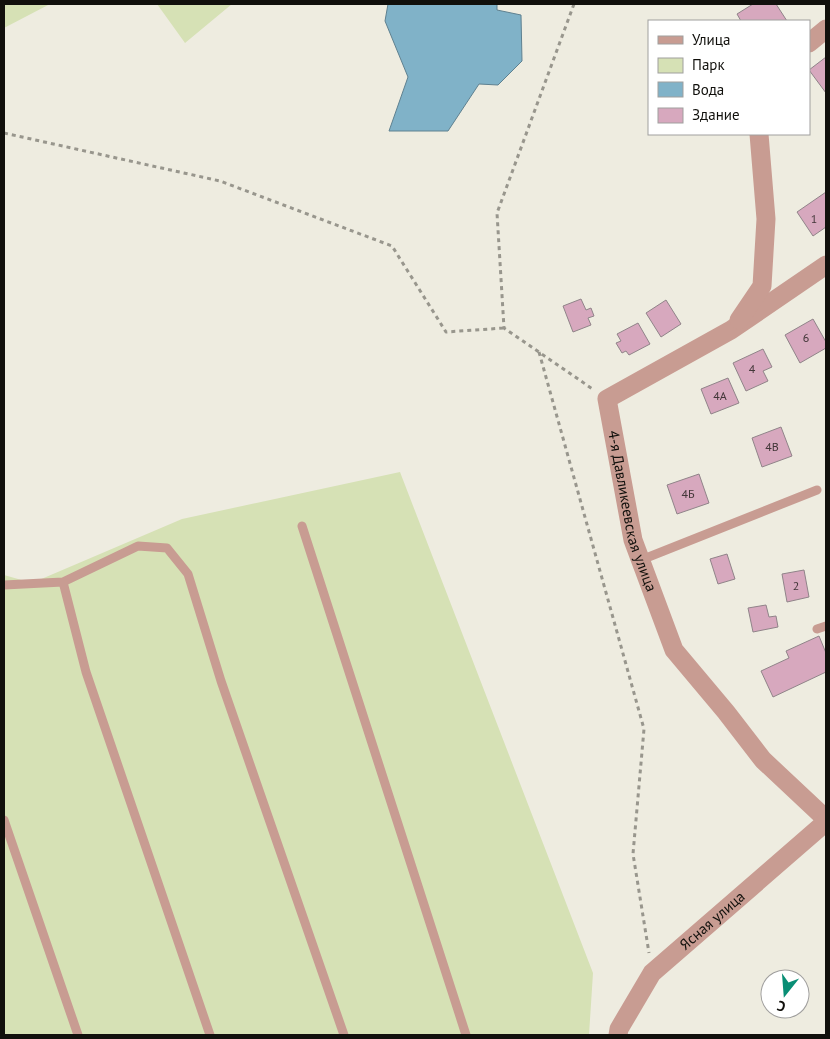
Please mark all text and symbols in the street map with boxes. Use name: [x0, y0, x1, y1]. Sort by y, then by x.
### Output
legend: [648, 20, 810, 135]
text: Улица: [692, 30, 730, 49]
text: Парк: [692, 55, 725, 74]
text: Вода: [692, 80, 724, 99]
text: Здание: [692, 105, 740, 124]
house number: 1: [811, 211, 817, 226]
house number: 6: [803, 330, 809, 345]
house number: 4: [749, 361, 756, 376]
house number: 4А: [713, 388, 727, 403]
street label: 4-я Давликеевская улица: [604, 429, 661, 594]
house number: 4В: [765, 439, 779, 454]
house number: 4Б: [681, 486, 695, 501]
house number: 2: [793, 578, 799, 593]
street label: Ясная улица: [675, 887, 749, 954]
north arrow: [760, 969, 810, 1019]
text: С: [775, 997, 788, 1016]

